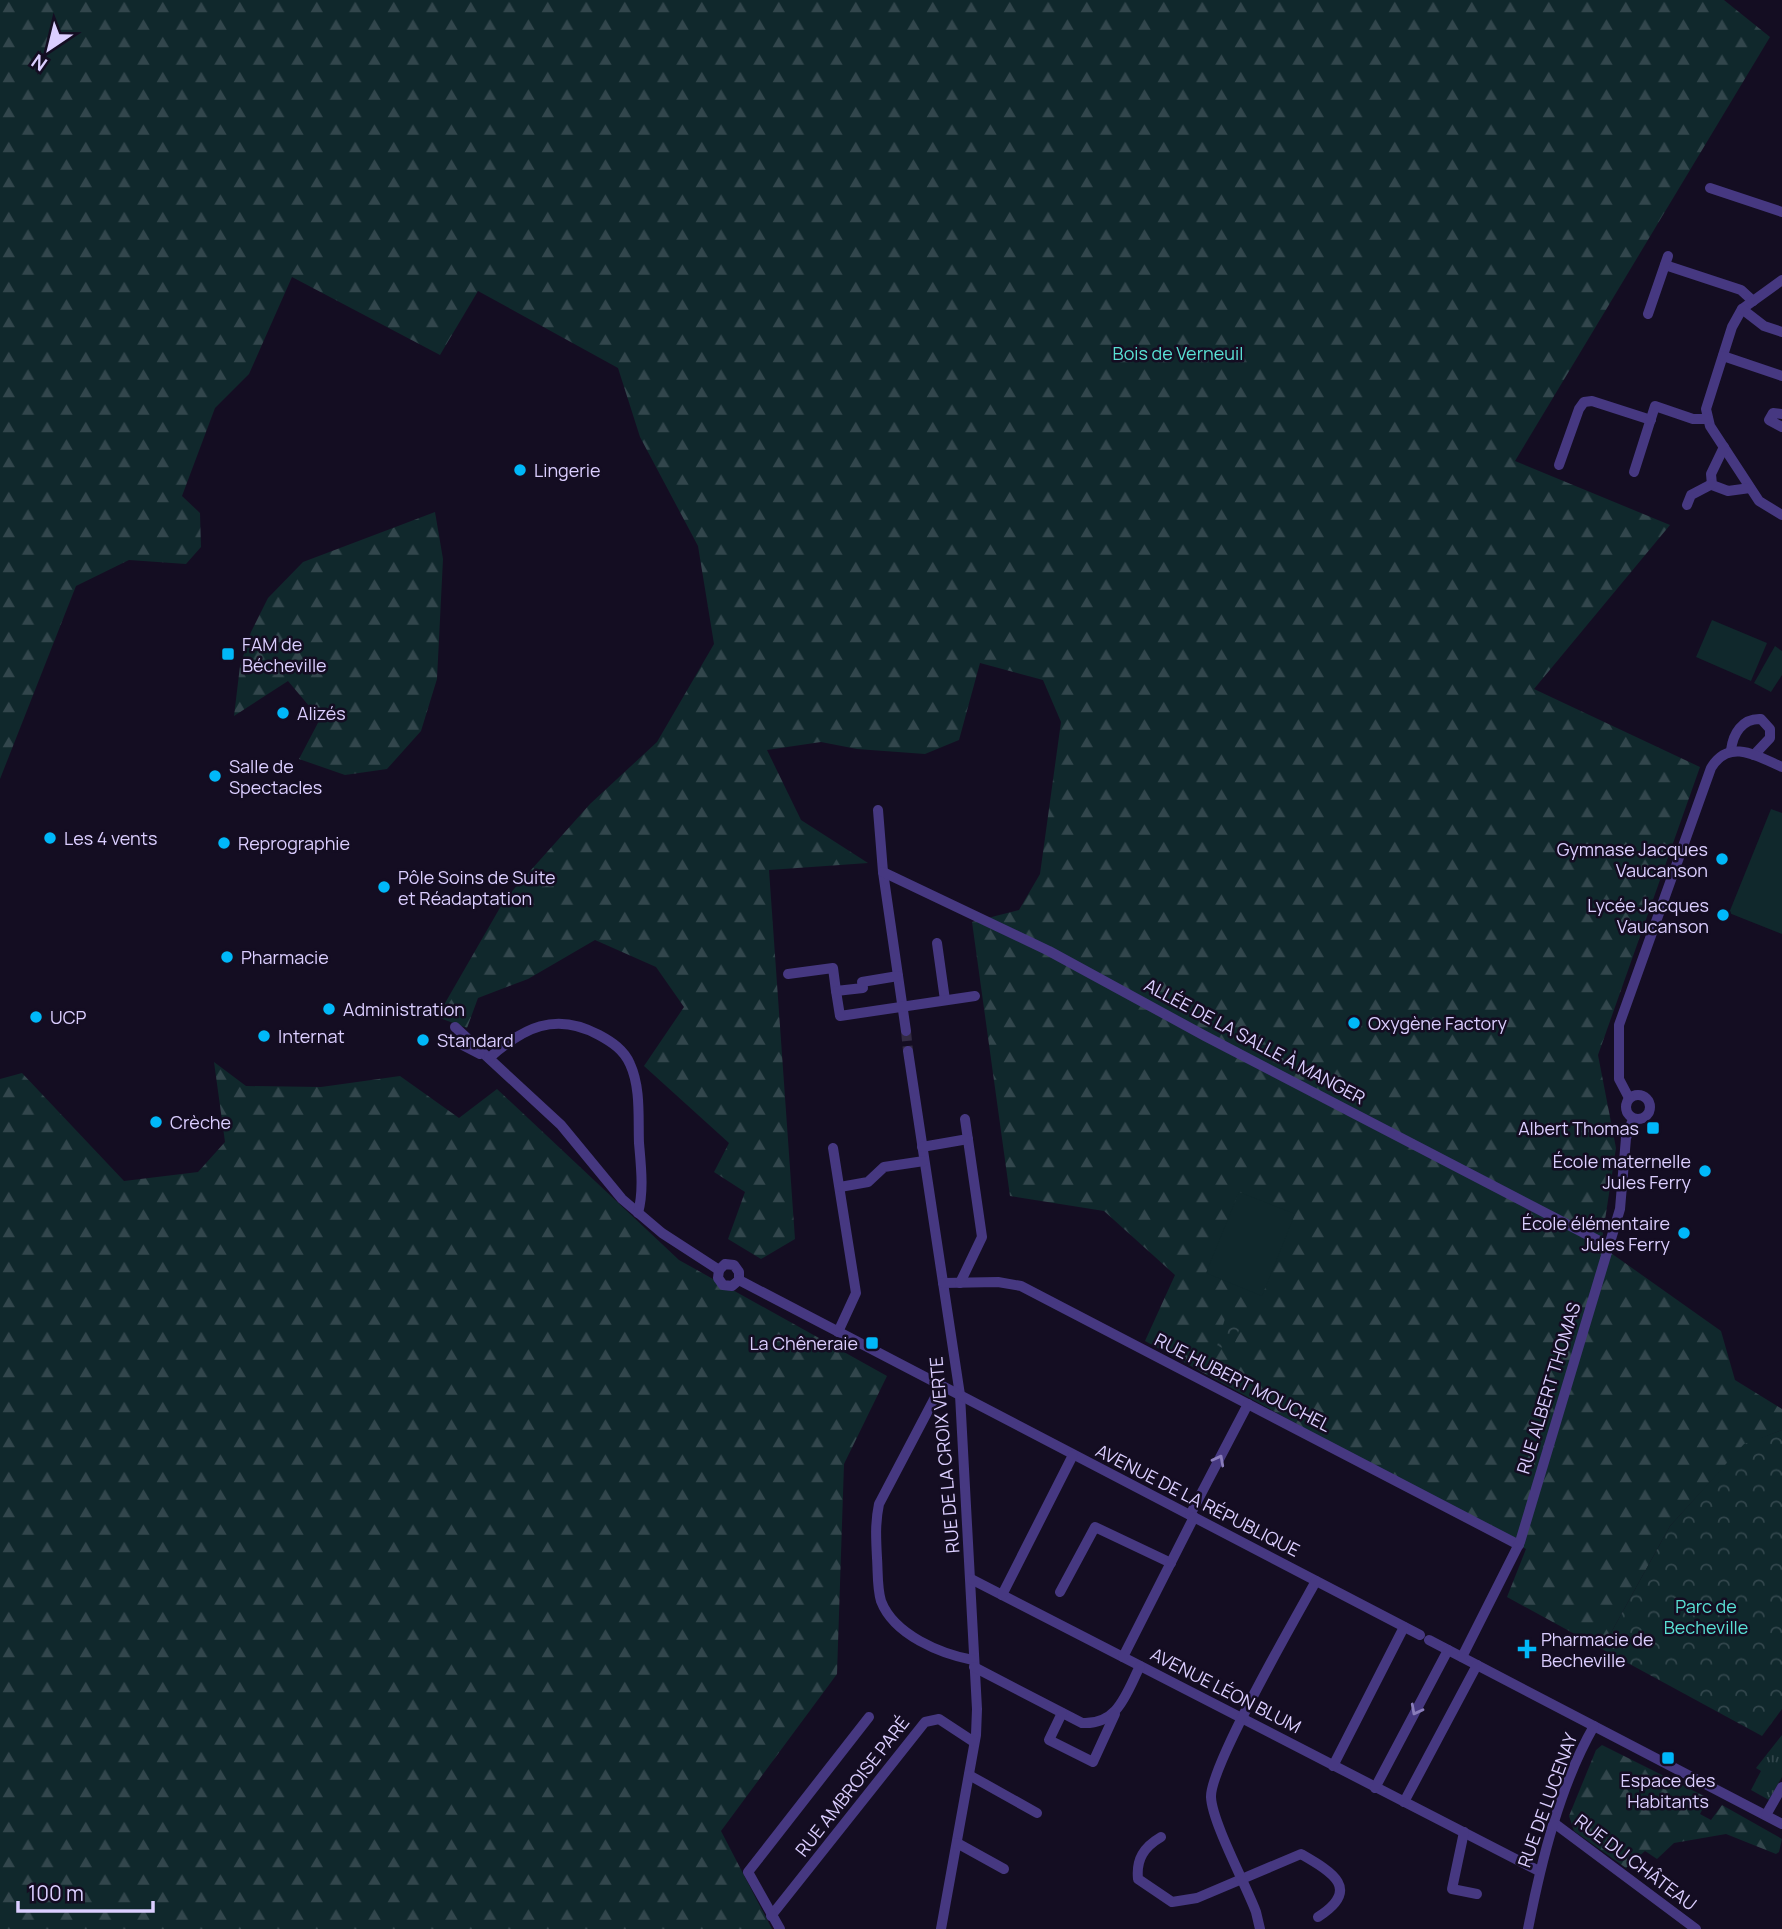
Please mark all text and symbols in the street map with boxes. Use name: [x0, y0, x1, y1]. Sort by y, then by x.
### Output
north arrow: [14, 14, 84, 84]
text: N: [26, 48, 52, 77]
park label: Bois de Verneuil: [1113, 341, 1243, 365]
place label: Lingerie: [534, 458, 600, 482]
marker: Lingerie: [512, 462, 528, 478]
place label: FAM de Bécheville: [242, 632, 327, 677]
marker: FAM de Bécheville: [220, 646, 236, 662]
place label: Alizés: [297, 701, 346, 725]
marker: Alizés: [275, 705, 291, 721]
place label: Salle de Spectacles: [229, 754, 322, 799]
marker: Salle de Spectacles: [207, 768, 223, 784]
place label: Les 4 vents: [64, 826, 157, 850]
marker: Les 4 vents: [42, 830, 58, 846]
place label: Reprographie: [238, 831, 350, 855]
marker: Reprographie: [216, 835, 232, 851]
place label: Gymnase Jacques Vaucanson: [1557, 837, 1708, 882]
marker: Gymnase Jacques Vaucanson: [1714, 851, 1730, 867]
place label: Pôle Soins de Suite et Réadaptation: [398, 865, 556, 910]
marker: Pôle Soins de Suite et Réadaptation: [376, 879, 392, 895]
place label: Lycée Jacques Vaucanson: [1587, 893, 1709, 938]
marker: Lycée Jacques Vaucanson: [1715, 907, 1731, 923]
place label: Pharmacie: [241, 945, 329, 969]
marker: Pharmacie: [219, 949, 235, 965]
street label: ALLÉE DE LA SALLE À MANGER: [1140, 972, 1370, 1110]
place label: Administration: [343, 997, 465, 1021]
marker: Administration: [321, 1001, 337, 1017]
place label: UCP: [50, 1005, 87, 1029]
marker: UCP: [28, 1009, 44, 1025]
place label: Oxygène Factory: [1368, 1011, 1508, 1035]
marker: Oxygène Factory: [1346, 1015, 1362, 1031]
place label: Internat: [278, 1024, 345, 1048]
marker: Internat: [256, 1028, 272, 1044]
place label: Standard: [437, 1028, 514, 1052]
marker: Standard: [415, 1032, 431, 1048]
place label: Crèche: [170, 1110, 231, 1134]
marker: Crèche: [148, 1114, 164, 1130]
place label: Albert Thomas: [1518, 1116, 1639, 1140]
marker: Albert Thomas: [1645, 1120, 1661, 1136]
place label: École maternelle Jules Ferry: [1553, 1149, 1691, 1194]
marker: École maternelle Jules Ferry: [1697, 1163, 1713, 1179]
place label: École élémentaire Jules Ferry: [1522, 1211, 1670, 1256]
marker: École élémentaire Jules Ferry: [1676, 1225, 1692, 1241]
street label: RUE ALBERT THOMAS: [1510, 1299, 1586, 1477]
street label: RUE HUBERT MOUCHEL: [1151, 1327, 1335, 1437]
place label: La Chêneraie: [749, 1331, 858, 1355]
marker: La Chêneraie: [864, 1335, 880, 1351]
street label: RUE DE LA CROIX VERTE: [923, 1356, 965, 1554]
street label: AVENUE DE LA RÉPUBLIQUE: [1092, 1438, 1304, 1562]
one-way arrow: [1211, 1454, 1224, 1467]
park label: Parc de Becheville: [1664, 1594, 1748, 1639]
place label: Pharmacie de Becheville: [1541, 1627, 1654, 1672]
marker: Pharmacie de Becheville: [1519, 1641, 1535, 1657]
street label: AVENUE LÉON BLUM: [1147, 1642, 1305, 1738]
one-way arrow: [1411, 1703, 1425, 1715]
street label: RUE AMBROISE PARÉ: [790, 1711, 914, 1861]
street label: RUE DE LUCENAY: [1512, 1729, 1583, 1871]
marker: Espace des Habitants: [1660, 1750, 1676, 1766]
place label: Espace des Habitants: [1621, 1768, 1715, 1813]
street label: RUE DU CHÂTEAU: [1570, 1808, 1702, 1916]
scale bar: [18, 1870, 152, 1914]
text: 100 m: [28, 1879, 84, 1907]

